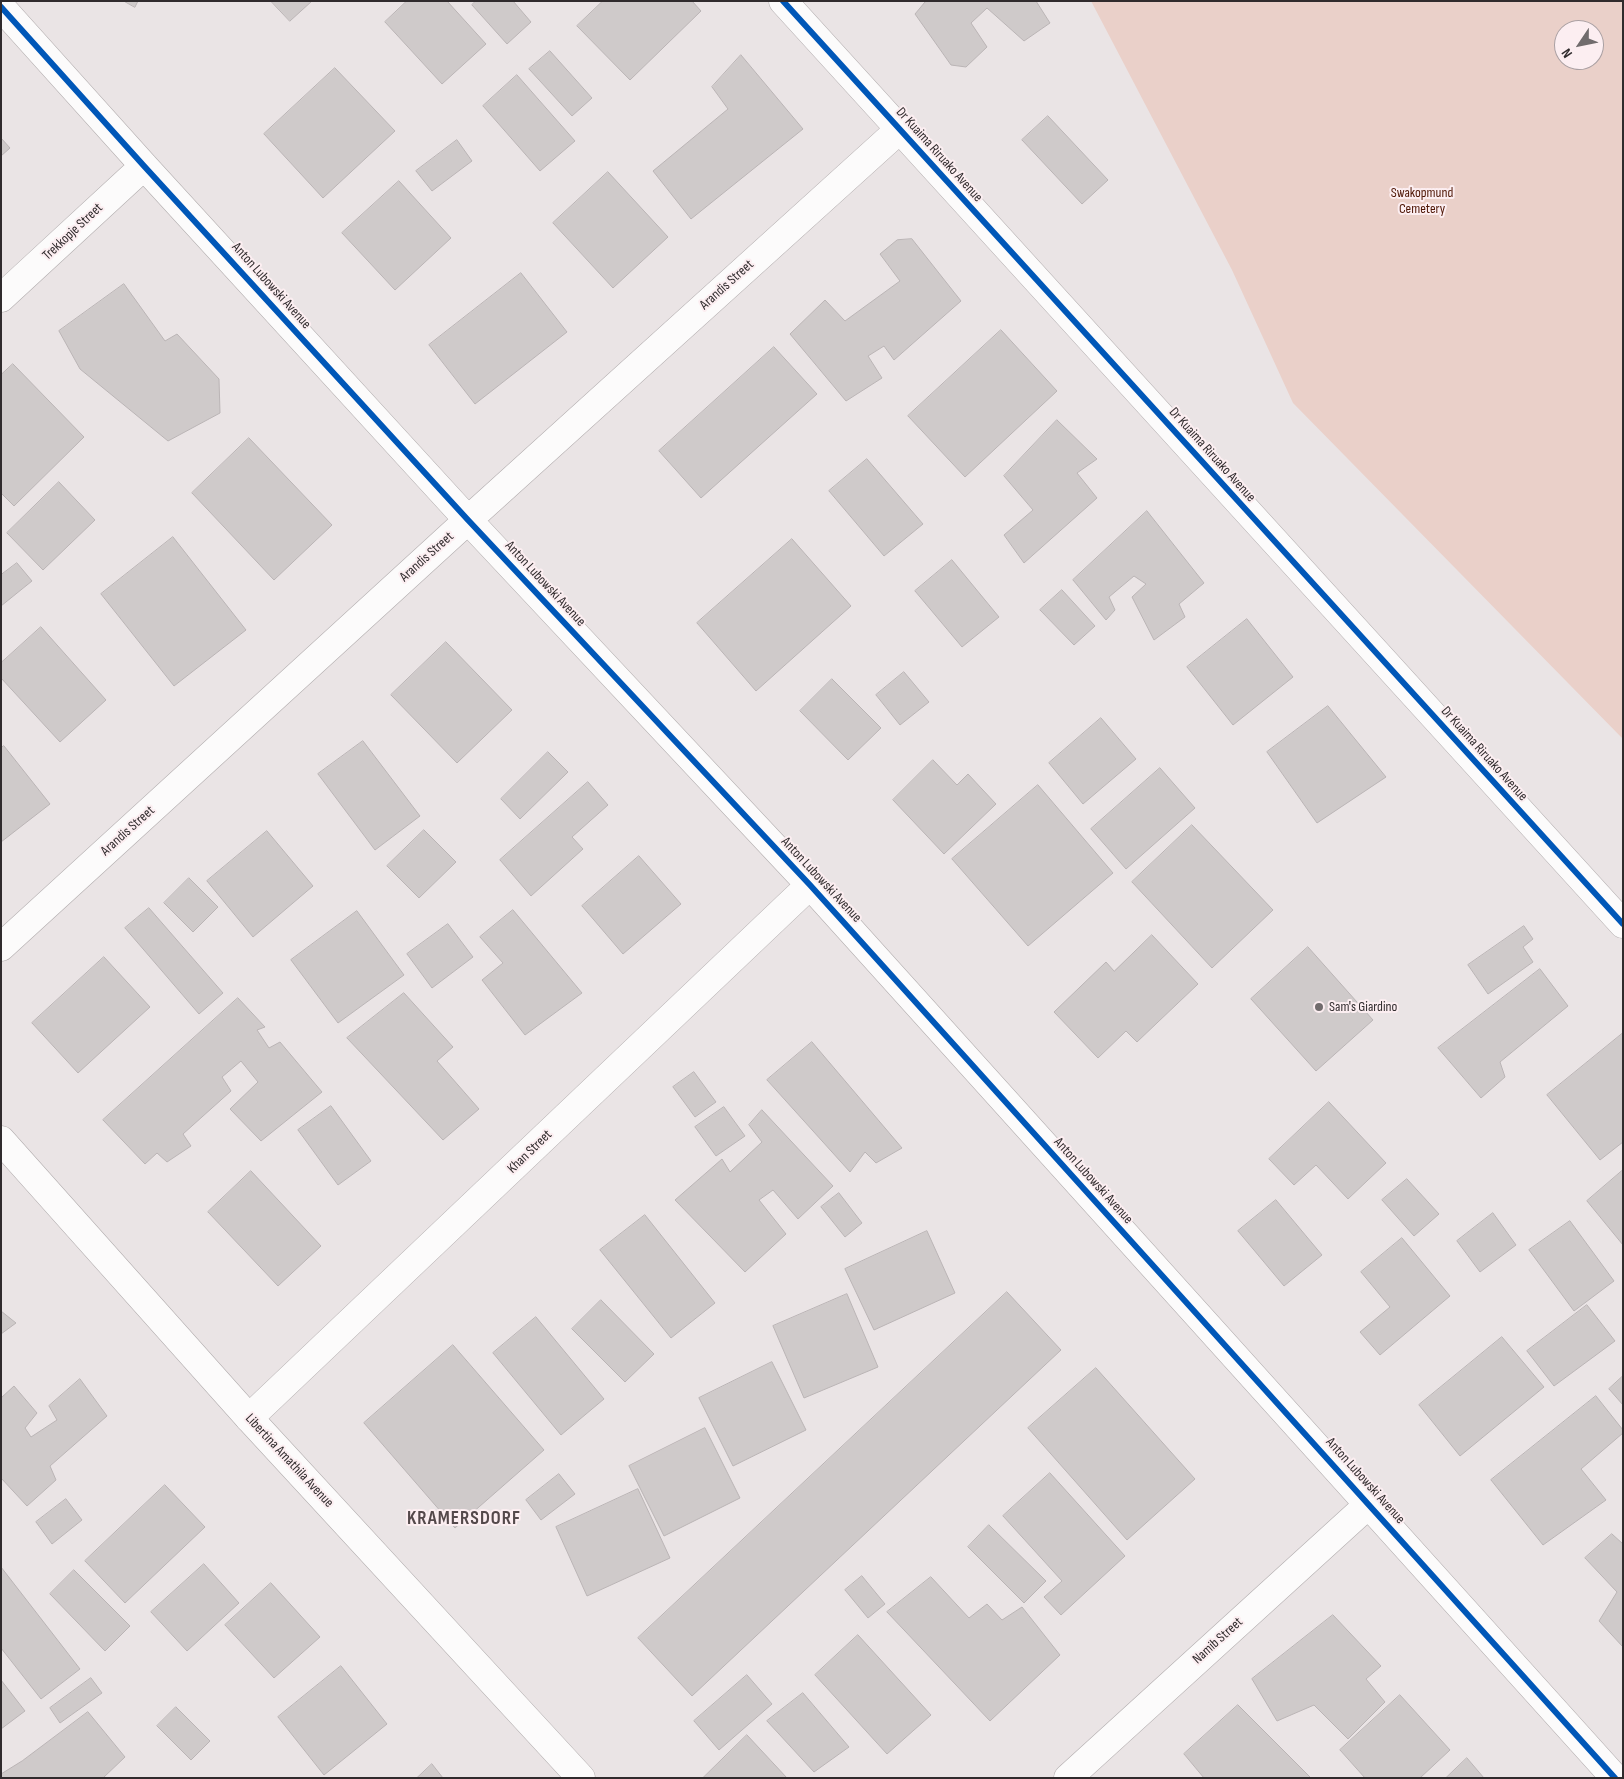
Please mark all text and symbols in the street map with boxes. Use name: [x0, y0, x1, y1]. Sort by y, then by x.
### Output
north arrow: [1554, 20, 1604, 70]
text: N: [1558, 45, 1576, 61]
street label: Dr Kuaima Riruako Avenue: [892, 104, 986, 206]
park label: Swakopmund Cemetery: [1391, 185, 1453, 218]
street label: Trekkopje Street: [39, 200, 107, 264]
street label: Anton Lubowski Avenue: [228, 239, 314, 333]
street label: Arandis Street: [697, 256, 757, 314]
street label: Dr Kuaima Riruako Avenue: [1165, 404, 1259, 506]
street label: Arandis Street: [397, 528, 457, 586]
street label: Anton Lubowski Avenue: [501, 538, 589, 630]
street label: Dr Kuaima Riruako Avenue: [1437, 703, 1531, 805]
street label: Arandis Street: [98, 802, 158, 860]
street label: Anton Lubowski Avenue: [777, 834, 865, 926]
place label: Sam's Giardino: [1329, 999, 1397, 1015]
marker: Sam's Giardino: [1313, 1001, 1325, 1013]
street label: Khan Street: [504, 1127, 556, 1177]
street label: Anton Lubowski Avenue: [1050, 1134, 1136, 1228]
street label: Libertina Amathila Avenue: [241, 1411, 337, 1511]
street label: Anton Lubowski Avenue: [1322, 1434, 1408, 1528]
district label: KRAMERSDORF: [406, 1508, 522, 1530]
street label: Namib Street: [1189, 1614, 1247, 1668]

